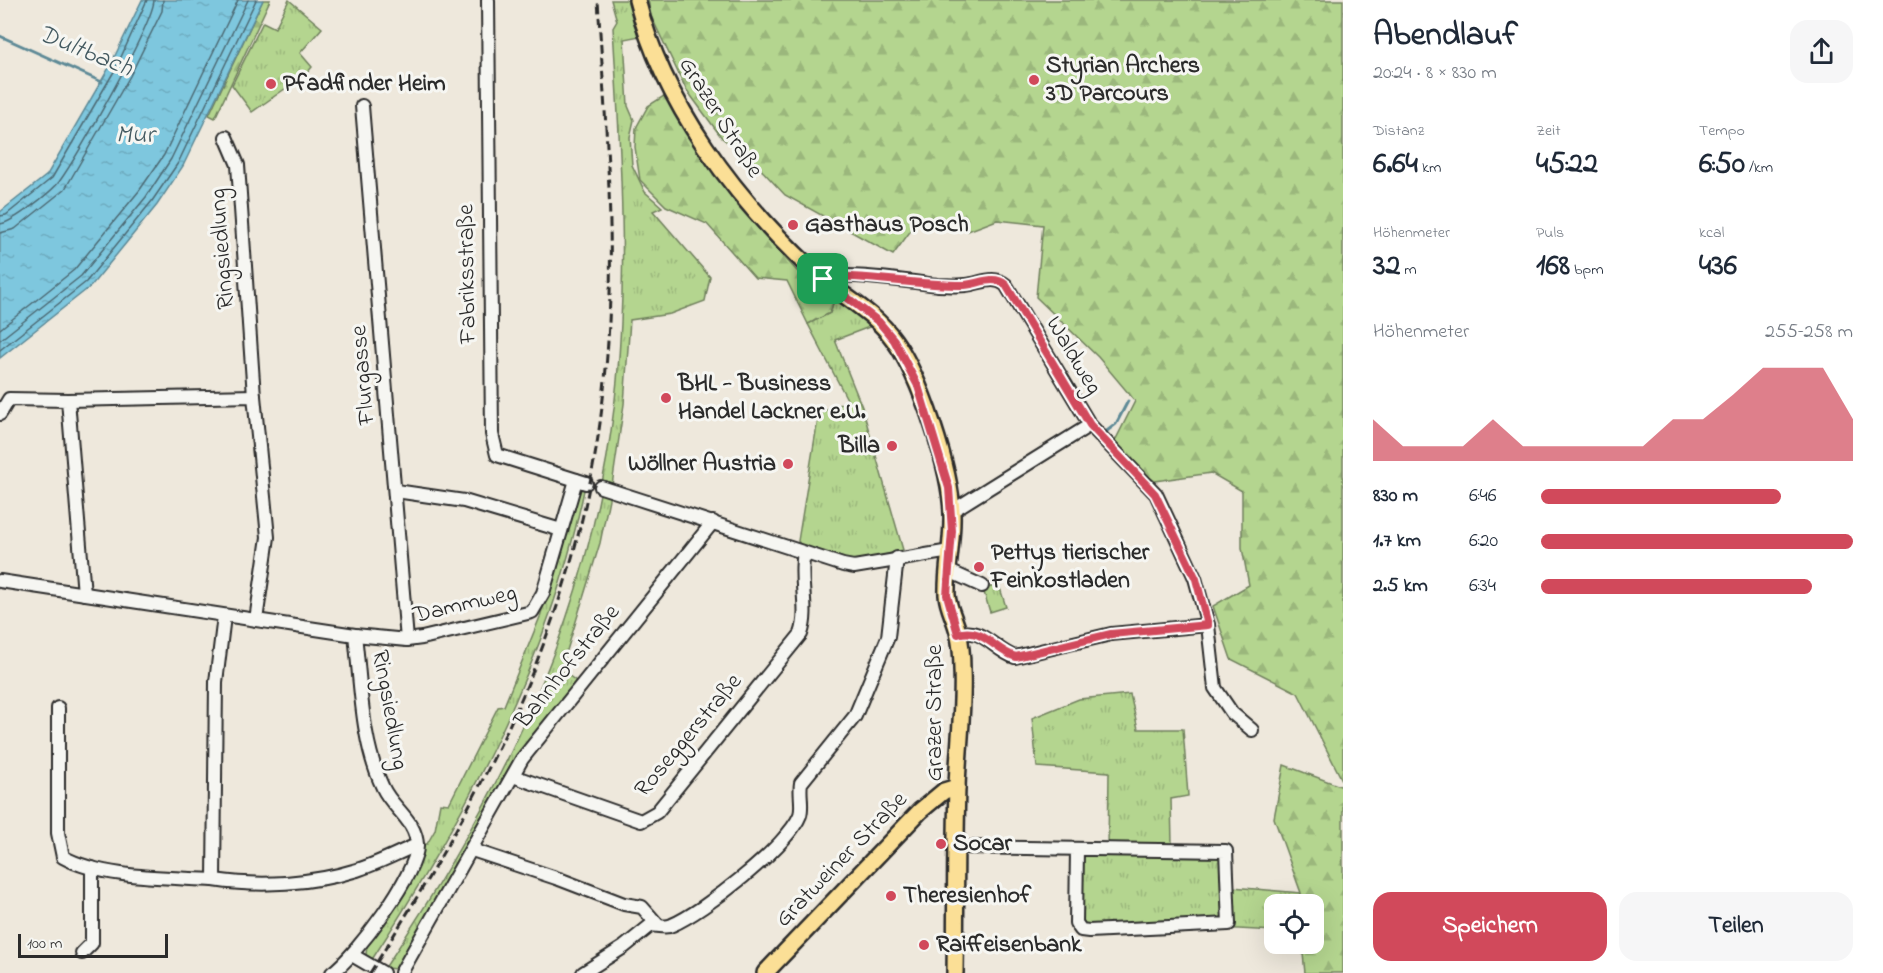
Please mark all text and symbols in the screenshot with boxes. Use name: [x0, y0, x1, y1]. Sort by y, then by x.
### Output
text: Abendlauf: [1373, 12, 1518, 60]
water label: Dultbach: [32, 16, 138, 88]
button: share: [1790, 20, 1853, 83]
place label: Styrian Archers 3D Parcours: [1045, 49, 1200, 112]
street label: Grazer Straße: [669, 51, 771, 186]
text: 20:24 · 8 × 830 m: [1373, 59, 1497, 88]
place label: Pfadfinder Heim: [283, 67, 446, 102]
marker: Styrian Archers 3D Parcours: [1027, 73, 1041, 87]
marker: Pfadfinder Heim: [264, 77, 278, 91]
water label: Mur: [116, 117, 157, 155]
text: Distanz: [1373, 119, 1424, 143]
text: Zeit: [1536, 119, 1561, 143]
text: Tempo: [1699, 119, 1745, 143]
text: 6.64: [1373, 143, 1418, 187]
text: 45:22: [1536, 143, 1598, 187]
text: 6:50: [1699, 143, 1745, 187]
text: km: [1418, 156, 1441, 180]
text: /km: [1745, 156, 1773, 180]
street label: Ringsiedlung: [201, 187, 245, 311]
street label: Fabriksstraße: [449, 204, 487, 345]
place label: Gasthaus Posch: [805, 208, 969, 243]
marker: Gasthaus Posch: [786, 218, 800, 232]
text: Höhenmeter: [1373, 221, 1450, 245]
text: Puls: [1536, 221, 1564, 245]
text: kcal: [1699, 221, 1724, 245]
text: 32: [1373, 245, 1400, 289]
text: 168: [1536, 245, 1570, 289]
text: 436: [1699, 245, 1737, 289]
pin: [797, 253, 848, 304]
text: m: [1400, 258, 1417, 282]
text: bpm: [1570, 258, 1604, 282]
icon: arrive: [806, 262, 839, 295]
street label: Waldweg: [1036, 310, 1110, 402]
text: Höhenmeter: [1373, 318, 1469, 347]
text: 255–258 m: [1765, 318, 1853, 347]
street label: Flurgasse: [342, 324, 386, 427]
place label: BHL - Business Handel Lackner e.U.: [677, 367, 866, 430]
marker: BHL - Business Handel Lackner e.U.: [659, 391, 673, 405]
place label: Billa: [838, 429, 880, 464]
marker: Billa: [885, 439, 899, 453]
place label: Wöllner Austria: [628, 447, 776, 482]
marker: Wöllner Austria: [781, 457, 795, 471]
text: 830 m: [1373, 482, 1418, 511]
text: 6:46: [1469, 482, 1497, 511]
text: 1.7 km: [1373, 527, 1421, 556]
text: 6:20: [1469, 527, 1498, 556]
place label: Pettys tierischer Feinkostladen: [990, 536, 1150, 599]
marker: Pettys tierischer Feinkostladen: [972, 560, 986, 574]
text: 2.5 km: [1373, 572, 1428, 601]
text: 6:34: [1469, 572, 1496, 601]
street label: Dammweg: [409, 576, 520, 634]
street label: Bahnhofstraße: [506, 597, 629, 738]
street label: Grazer Straße: [918, 644, 953, 781]
street label: Ringsiedlung: [361, 647, 417, 773]
street label: Roseggerstraße: [627, 666, 752, 806]
street label: Gratweiner Straße: [768, 784, 916, 936]
place label: Socar: [953, 827, 1013, 862]
marker: Socar: [934, 837, 948, 851]
place label: Theresienhof: [903, 879, 1032, 914]
marker: Theresienhof: [884, 889, 898, 903]
button: Speichern: [1373, 892, 1607, 961]
button: Teilen: [1619, 892, 1853, 961]
map controls: [1264, 894, 1324, 954]
button: locate: [1264, 894, 1324, 954]
place label: Raiffeisenbank: [936, 928, 1082, 963]
scale bar: [18, 931, 168, 958]
text: 100 m: [27, 932, 62, 956]
marker: Raiffeisenbank: [917, 938, 931, 952]

